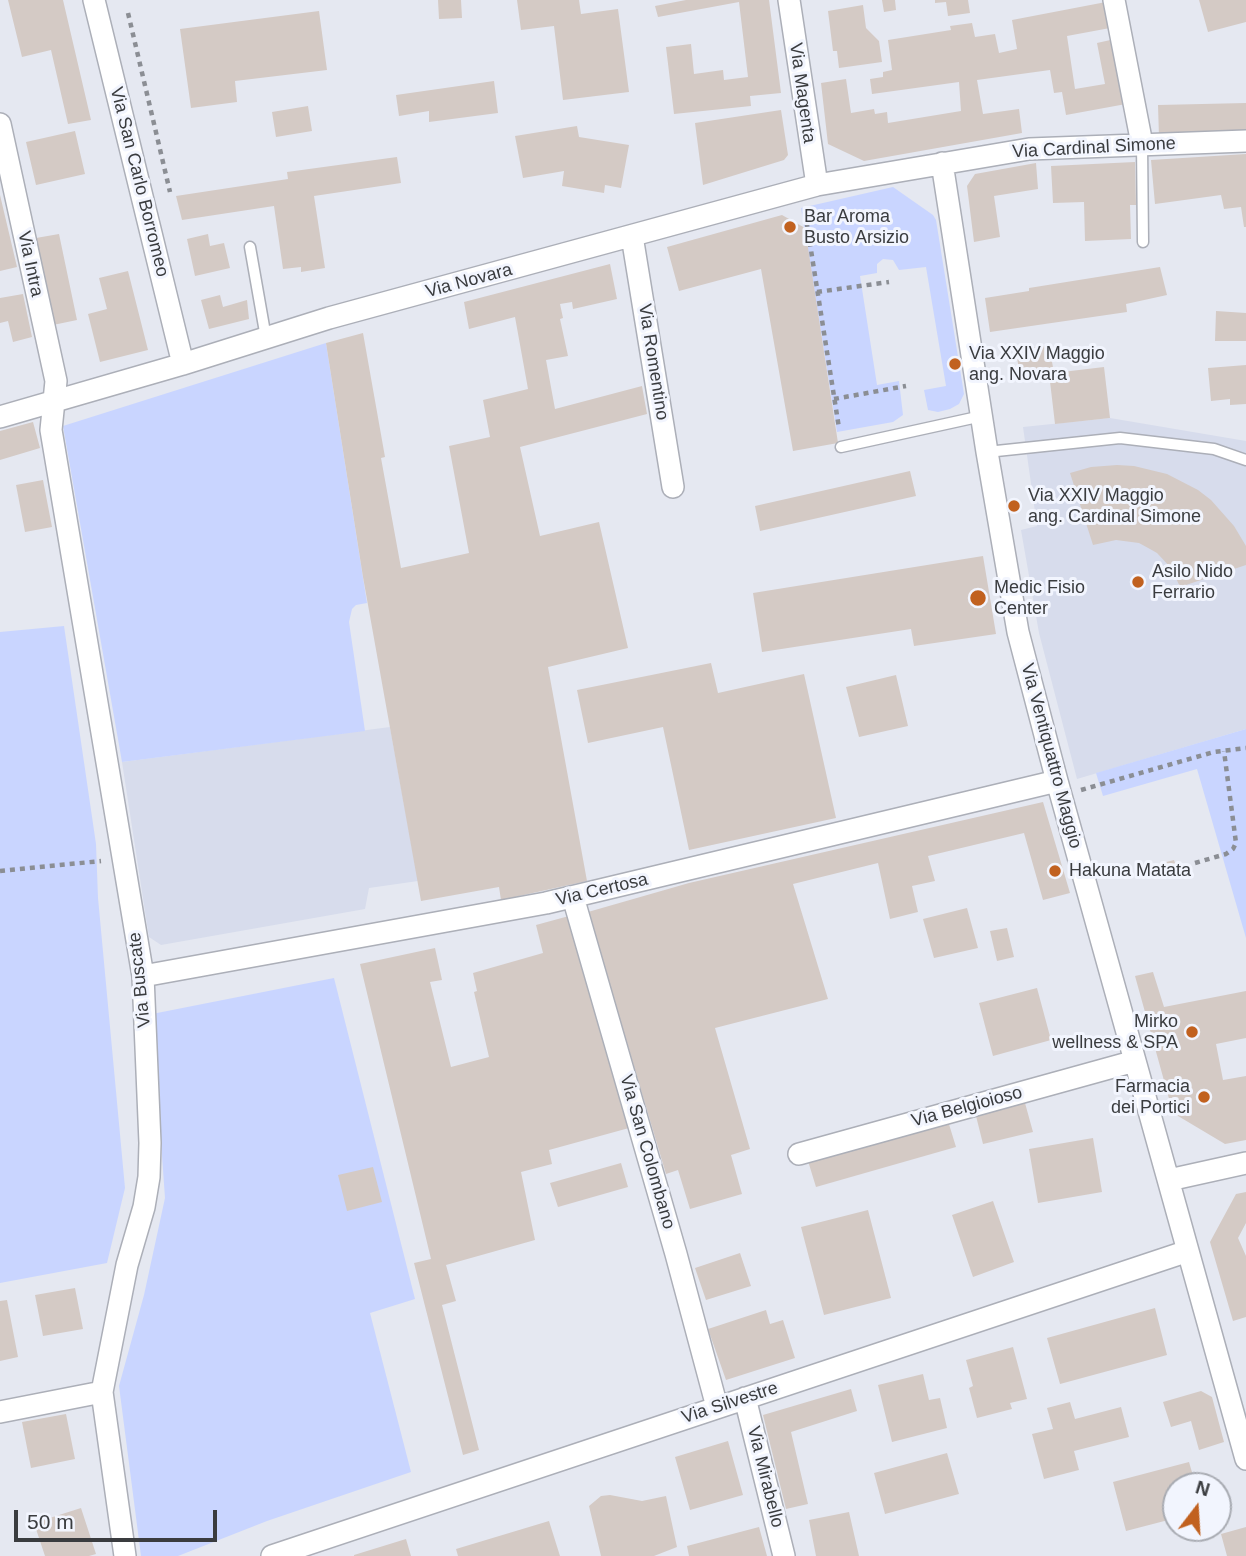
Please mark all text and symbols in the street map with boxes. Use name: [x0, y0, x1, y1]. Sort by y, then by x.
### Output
street label: Via Magenta: [784, 42, 820, 144]
street label: Via San Carlo Borromeo: [105, 85, 173, 279]
street label: Via Cardinal Simone: [1012, 133, 1176, 163]
place label: Bar Aroma Busto Arsizio: [804, 206, 909, 248]
marker: Bar Aroma Busto Arsizio: [782, 219, 798, 235]
street label: Via Intra: [13, 229, 47, 299]
street label: Via Novara: [423, 259, 515, 303]
street label: Via Romentino: [633, 302, 673, 422]
place label: Via XXIV Maggio ang. Novara: [969, 343, 1105, 386]
marker: Via XXIV Maggio ang. Novara: [947, 356, 963, 372]
place label: Via XXIV Maggio ang. Cardinal Simone: [1028, 485, 1201, 528]
marker: Via XXIV Maggio ang. Cardinal Simone: [1006, 498, 1022, 514]
place label: Asilo Nido Ferrario: [1152, 561, 1233, 604]
marker: Asilo Nido Ferrario: [1130, 574, 1146, 590]
place label: Medic Fisio Center: [994, 577, 1085, 620]
marker: Medic Fisio Center: [968, 588, 988, 608]
street label: Via Ventiquattro Maggio: [1016, 661, 1086, 851]
place label: Hakuna Matata: [1069, 860, 1191, 882]
marker: Hakuna Matata: [1047, 863, 1063, 879]
street label: Via Certosa: [554, 869, 650, 911]
street label: Via Buscate: [124, 931, 156, 1029]
place label: Mirko wellness & SPA: [1052, 1011, 1178, 1054]
marker: Mirko wellness & SPA: [1184, 1024, 1200, 1040]
street label: Via San Colombano: [615, 1072, 679, 1232]
place label: Farmacia dei Portici: [1111, 1076, 1190, 1118]
street label: Via Belgioioso: [909, 1082, 1025, 1132]
marker: Farmacia dei Portici: [1196, 1089, 1212, 1105]
street label: Via Silvestre: [679, 1377, 781, 1429]
street label: Via Mirabello: [742, 1424, 788, 1530]
north arrow: [1162, 1472, 1232, 1542]
text: N: [1193, 1476, 1212, 1500]
scale bar: [18, 1496, 220, 1540]
text: 50 m: [27, 1510, 74, 1533]

